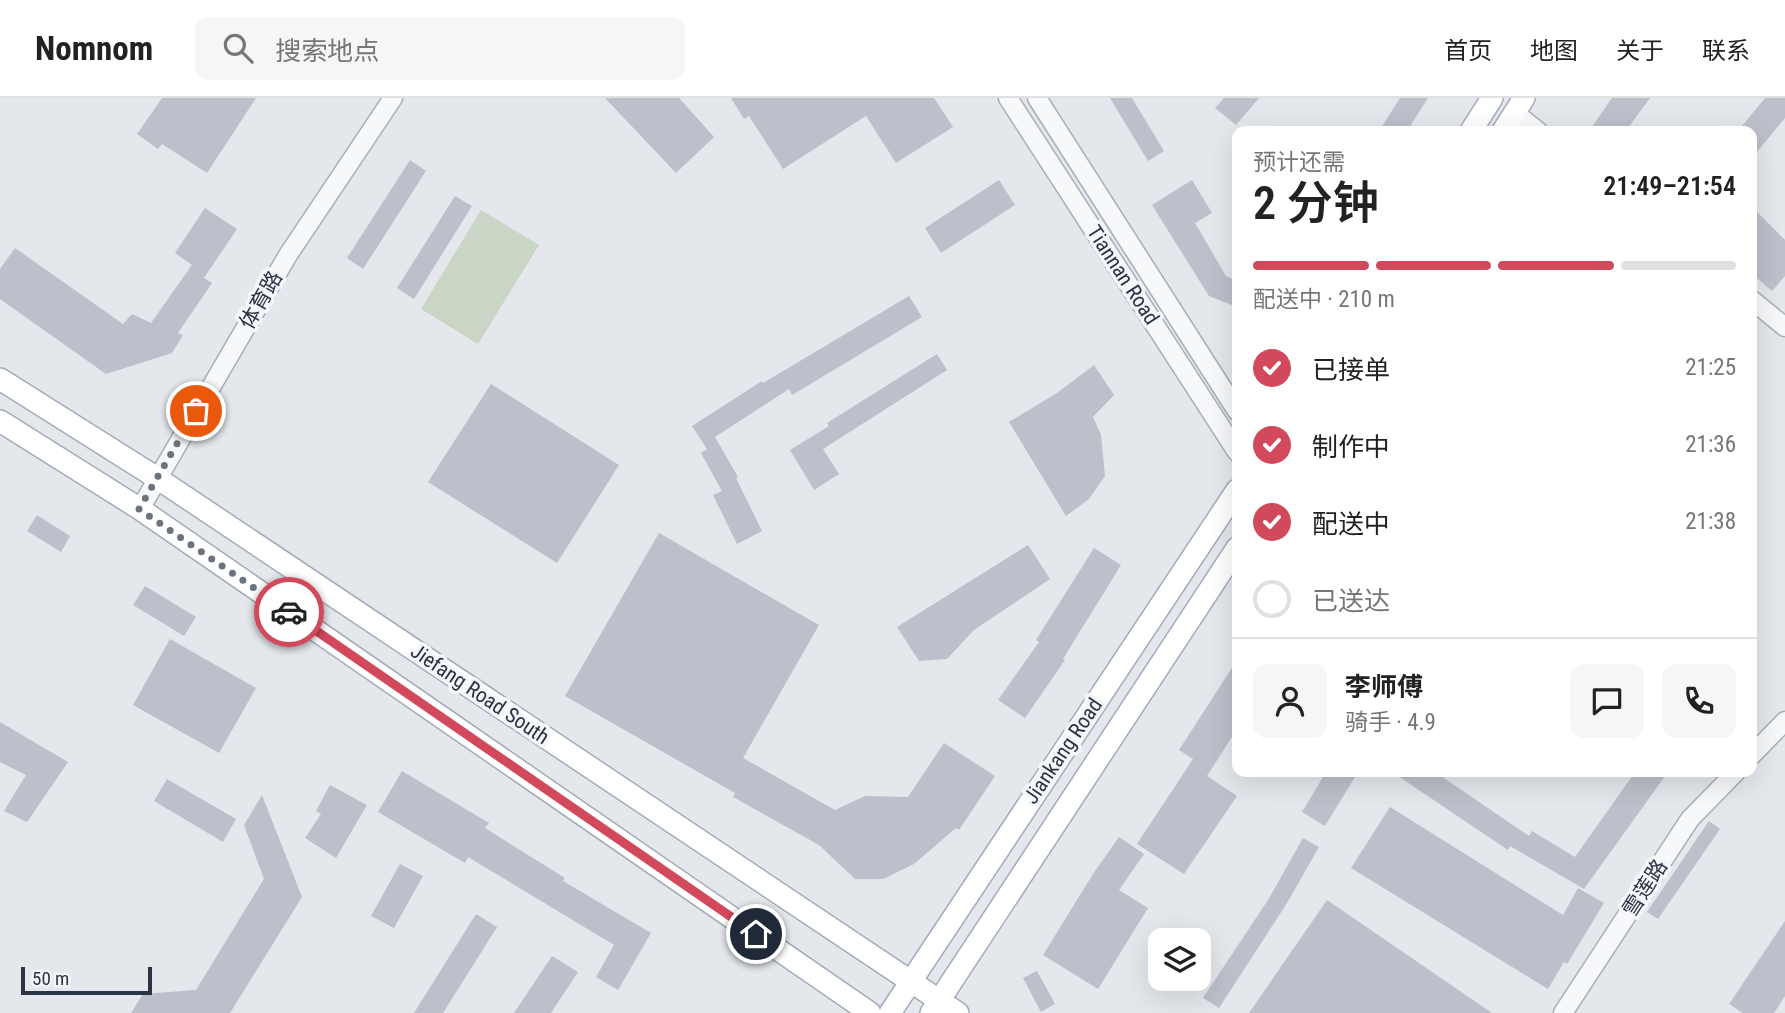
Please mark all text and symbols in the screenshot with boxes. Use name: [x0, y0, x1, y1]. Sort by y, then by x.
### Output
search box: [195, 17, 685, 80]
text: Nomnom: [35, 29, 153, 68]
icon: search: [219, 29, 257, 67]
text: 搜索地点: [275, 36, 379, 66]
text: 首页: [1444, 37, 1492, 65]
text: 地图: [1530, 37, 1578, 65]
text: 关于: [1616, 37, 1664, 65]
text: 联系: [1702, 37, 1750, 65]
text: 预计还需: [1253, 149, 1345, 176]
text: 21:49–21:54: [1603, 171, 1736, 201]
text: 2 分钟: [1253, 176, 1379, 230]
street label: Tiannan Road: [1082, 221, 1164, 329]
street label: 体育路: [235, 267, 287, 333]
text: 配送中 · 210 m: [1253, 286, 1395, 313]
icon: check: [1253, 349, 1291, 387]
text: 21:25: [1685, 354, 1736, 381]
text: 已接单: [1312, 355, 1390, 385]
pin: [166, 381, 226, 441]
icon: bag: [177, 392, 215, 430]
icon: check: [1253, 426, 1291, 464]
text: 21:36: [1685, 431, 1736, 458]
text: 制作中: [1312, 432, 1390, 462]
icon: check: [1253, 503, 1291, 541]
text: 21:38: [1685, 508, 1736, 535]
text: 配送中: [1312, 509, 1390, 539]
courier: [254, 577, 324, 647]
text: 已送达: [1312, 586, 1390, 616]
icon: car: [270, 593, 308, 631]
street label: Jiefang Road South: [406, 639, 554, 749]
button: person: [1253, 664, 1327, 738]
button: chat: [1570, 664, 1644, 738]
button: phone: [1662, 664, 1736, 738]
text: 李师傅: [1345, 672, 1423, 702]
street label: Jiankang Road: [1019, 694, 1107, 808]
text: 骑手 · 4.9: [1345, 709, 1436, 736]
street label: 雪莲路: [1618, 855, 1672, 921]
pin: [726, 904, 786, 964]
icon: home: [737, 915, 775, 953]
map controls: [1148, 928, 1211, 991]
button: layers: [1148, 928, 1211, 991]
scale bar: [21, 964, 152, 996]
text: 50 m: [32, 967, 69, 990]

